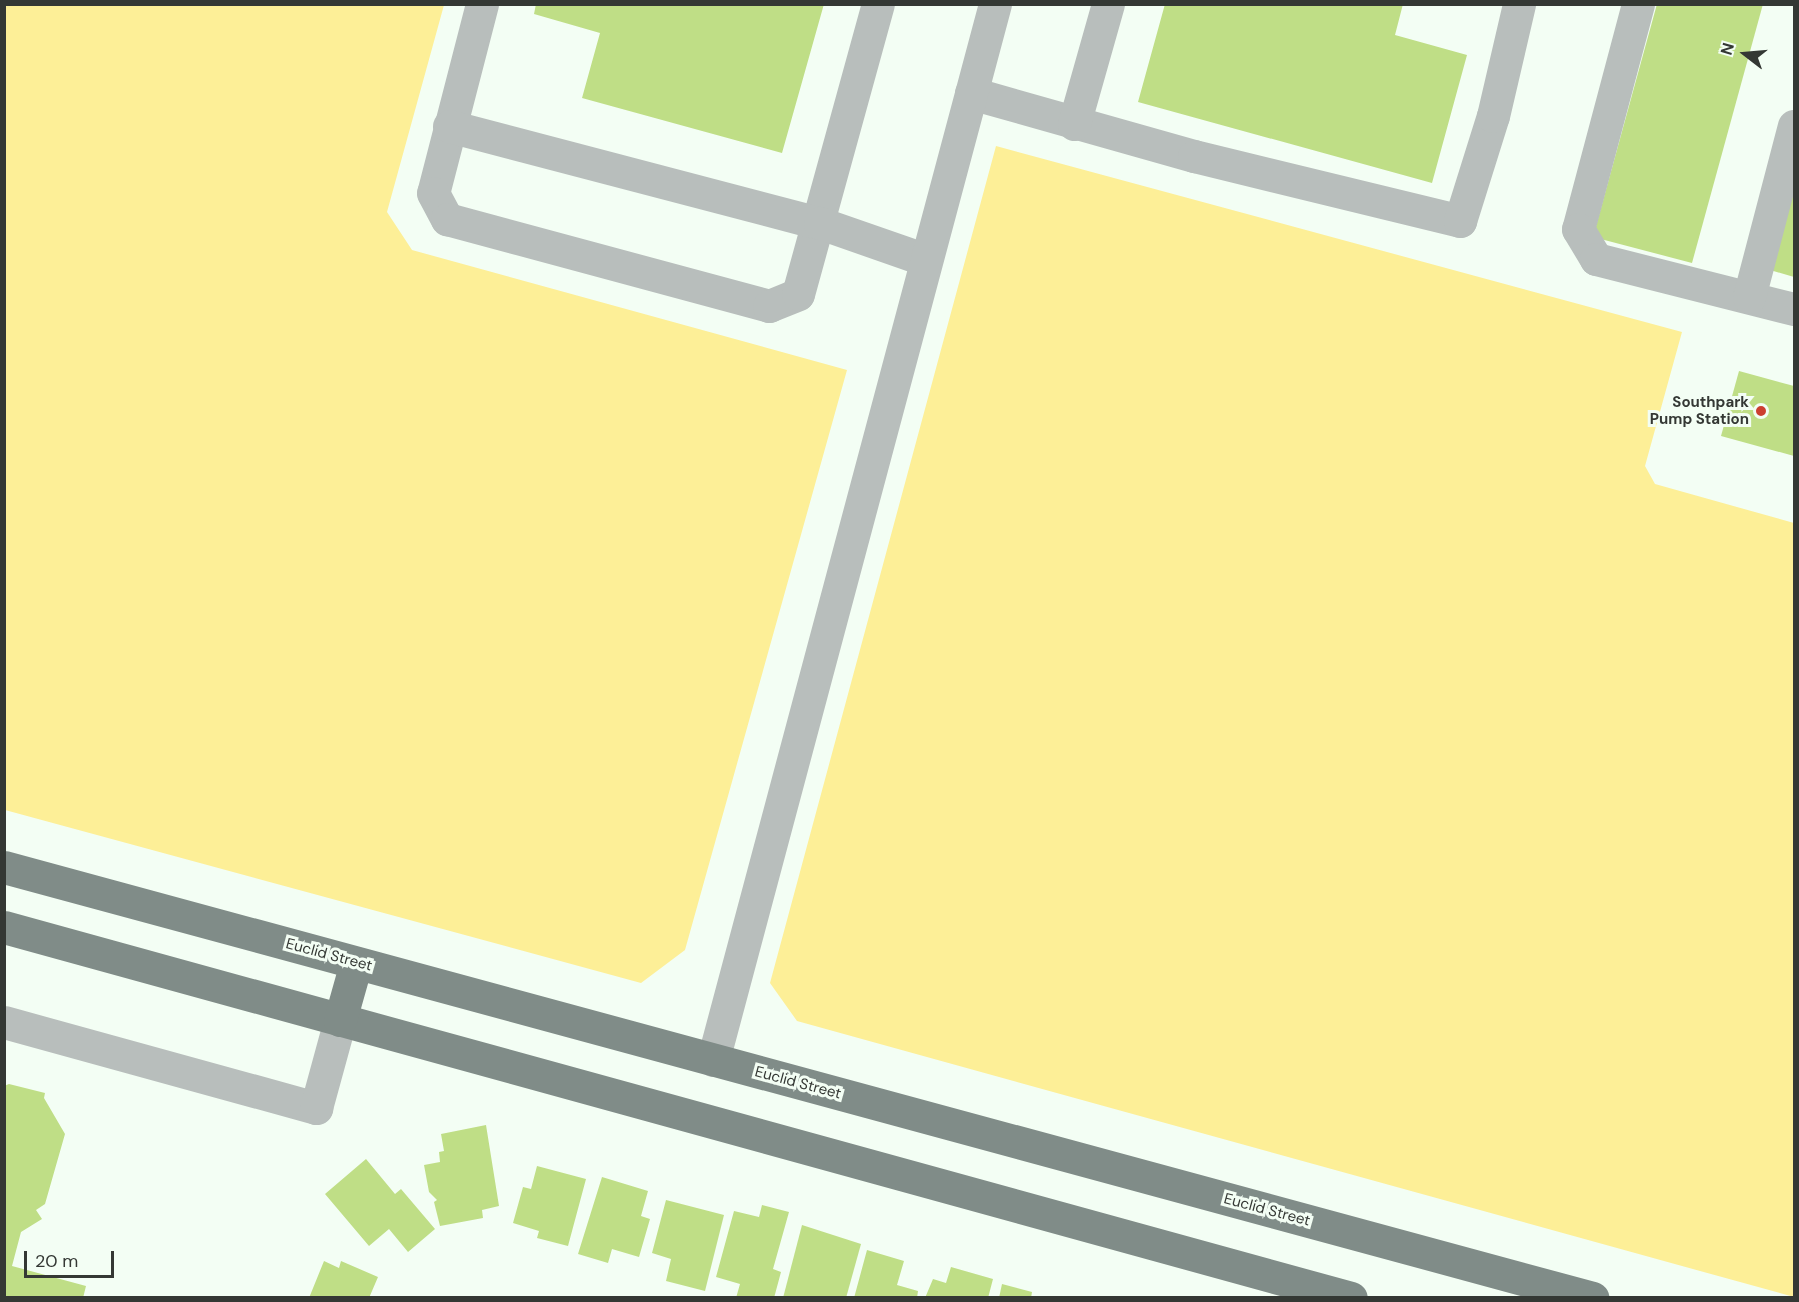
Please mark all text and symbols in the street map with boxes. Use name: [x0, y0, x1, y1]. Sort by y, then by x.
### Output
north arrow: [1715, 24, 1775, 84]
text: N: [1716, 40, 1739, 57]
place label: Southpark Pump Station: [1650, 393, 1749, 428]
marker: Southpark Pump Station: [1754, 404, 1768, 418]
street label: Euclid Street: [284, 935, 374, 975]
street label: Euclid Street: [753, 1063, 843, 1103]
street label: Euclid Street: [1222, 1190, 1312, 1230]
scale bar: [27, 1239, 117, 1277]
text: 20 m: [35, 1249, 78, 1273]

